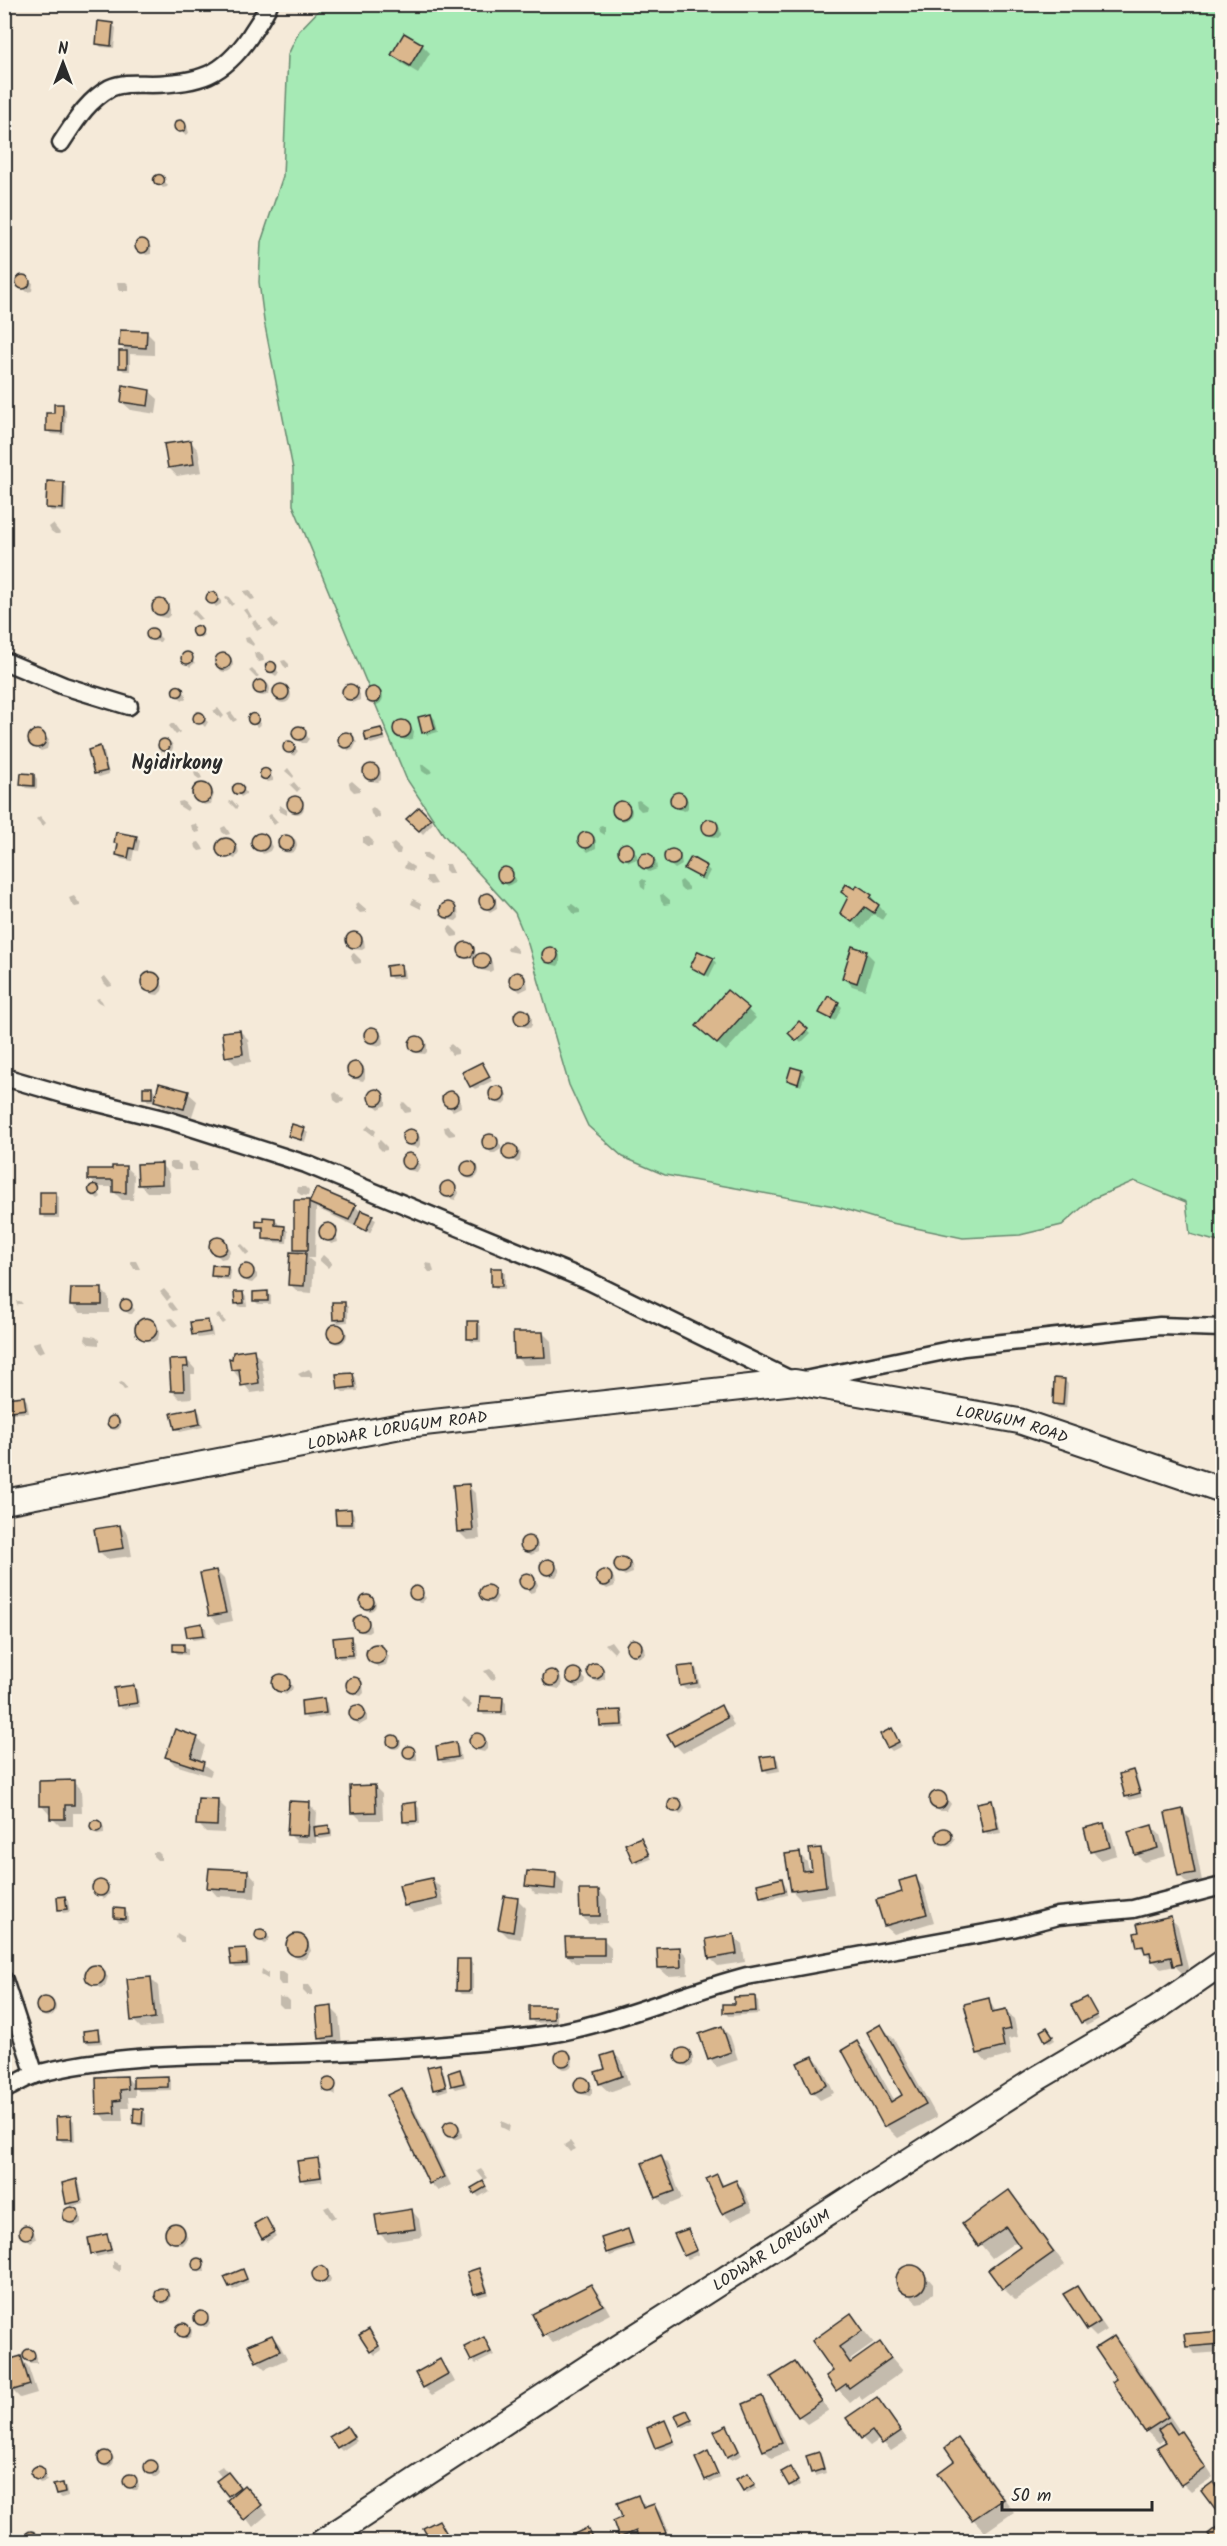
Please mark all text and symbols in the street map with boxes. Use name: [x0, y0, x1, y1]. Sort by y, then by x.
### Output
north arrow: [33, 33, 93, 93]
text: N: [58, 37, 68, 62]
district label: Ngidirkony: [131, 748, 223, 780]
street label: LORUGUM ROAD: [954, 1399, 1071, 1451]
street label: LODWAR LORUGUM ROAD: [305, 1405, 489, 1458]
street label: LODWAR LORUGUM: [708, 2203, 836, 2298]
scale bar: [1002, 2474, 1152, 2512]
text: 50 m: [1011, 2482, 1051, 2511]

